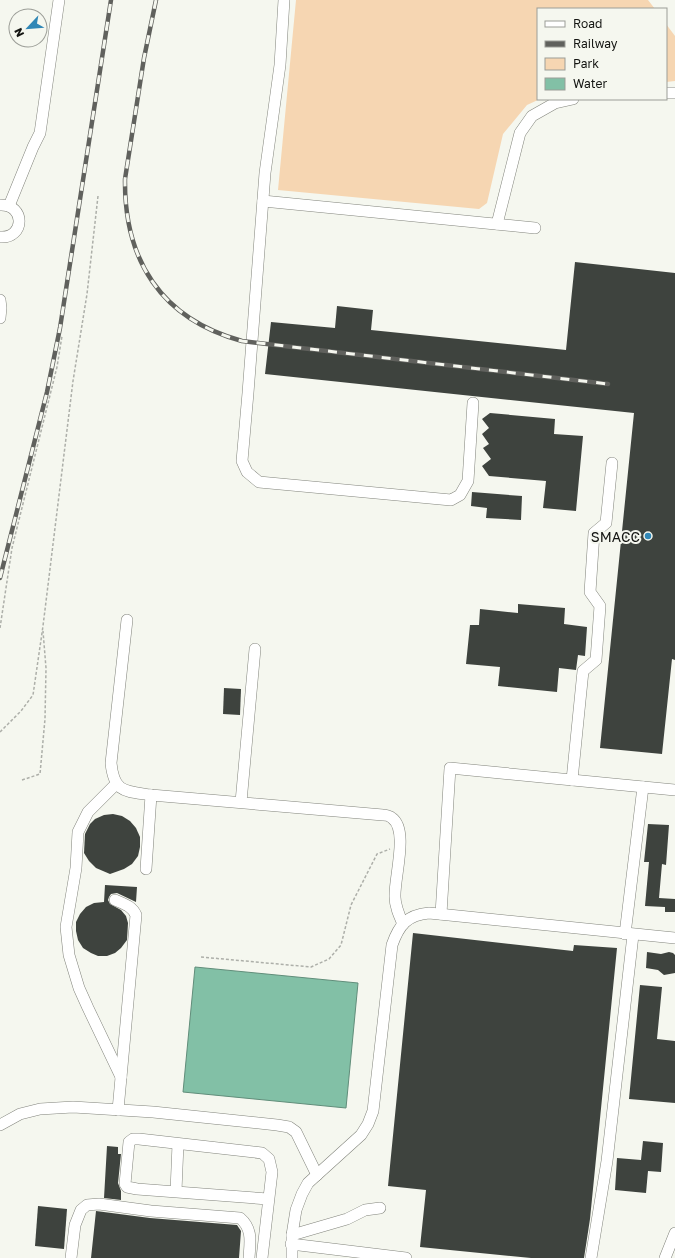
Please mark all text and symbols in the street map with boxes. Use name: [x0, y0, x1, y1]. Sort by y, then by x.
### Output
north arrow: [8, 8, 48, 48]
legend: [537, 8, 667, 100]
text: Road: [573, 16, 602, 31]
text: N: [11, 26, 26, 39]
text: Railway: [573, 36, 618, 51]
text: Park: [573, 56, 599, 71]
text: Water: [573, 76, 607, 91]
place label: SMACC: [591, 528, 640, 545]
marker: SMACC: [643, 531, 653, 541]

